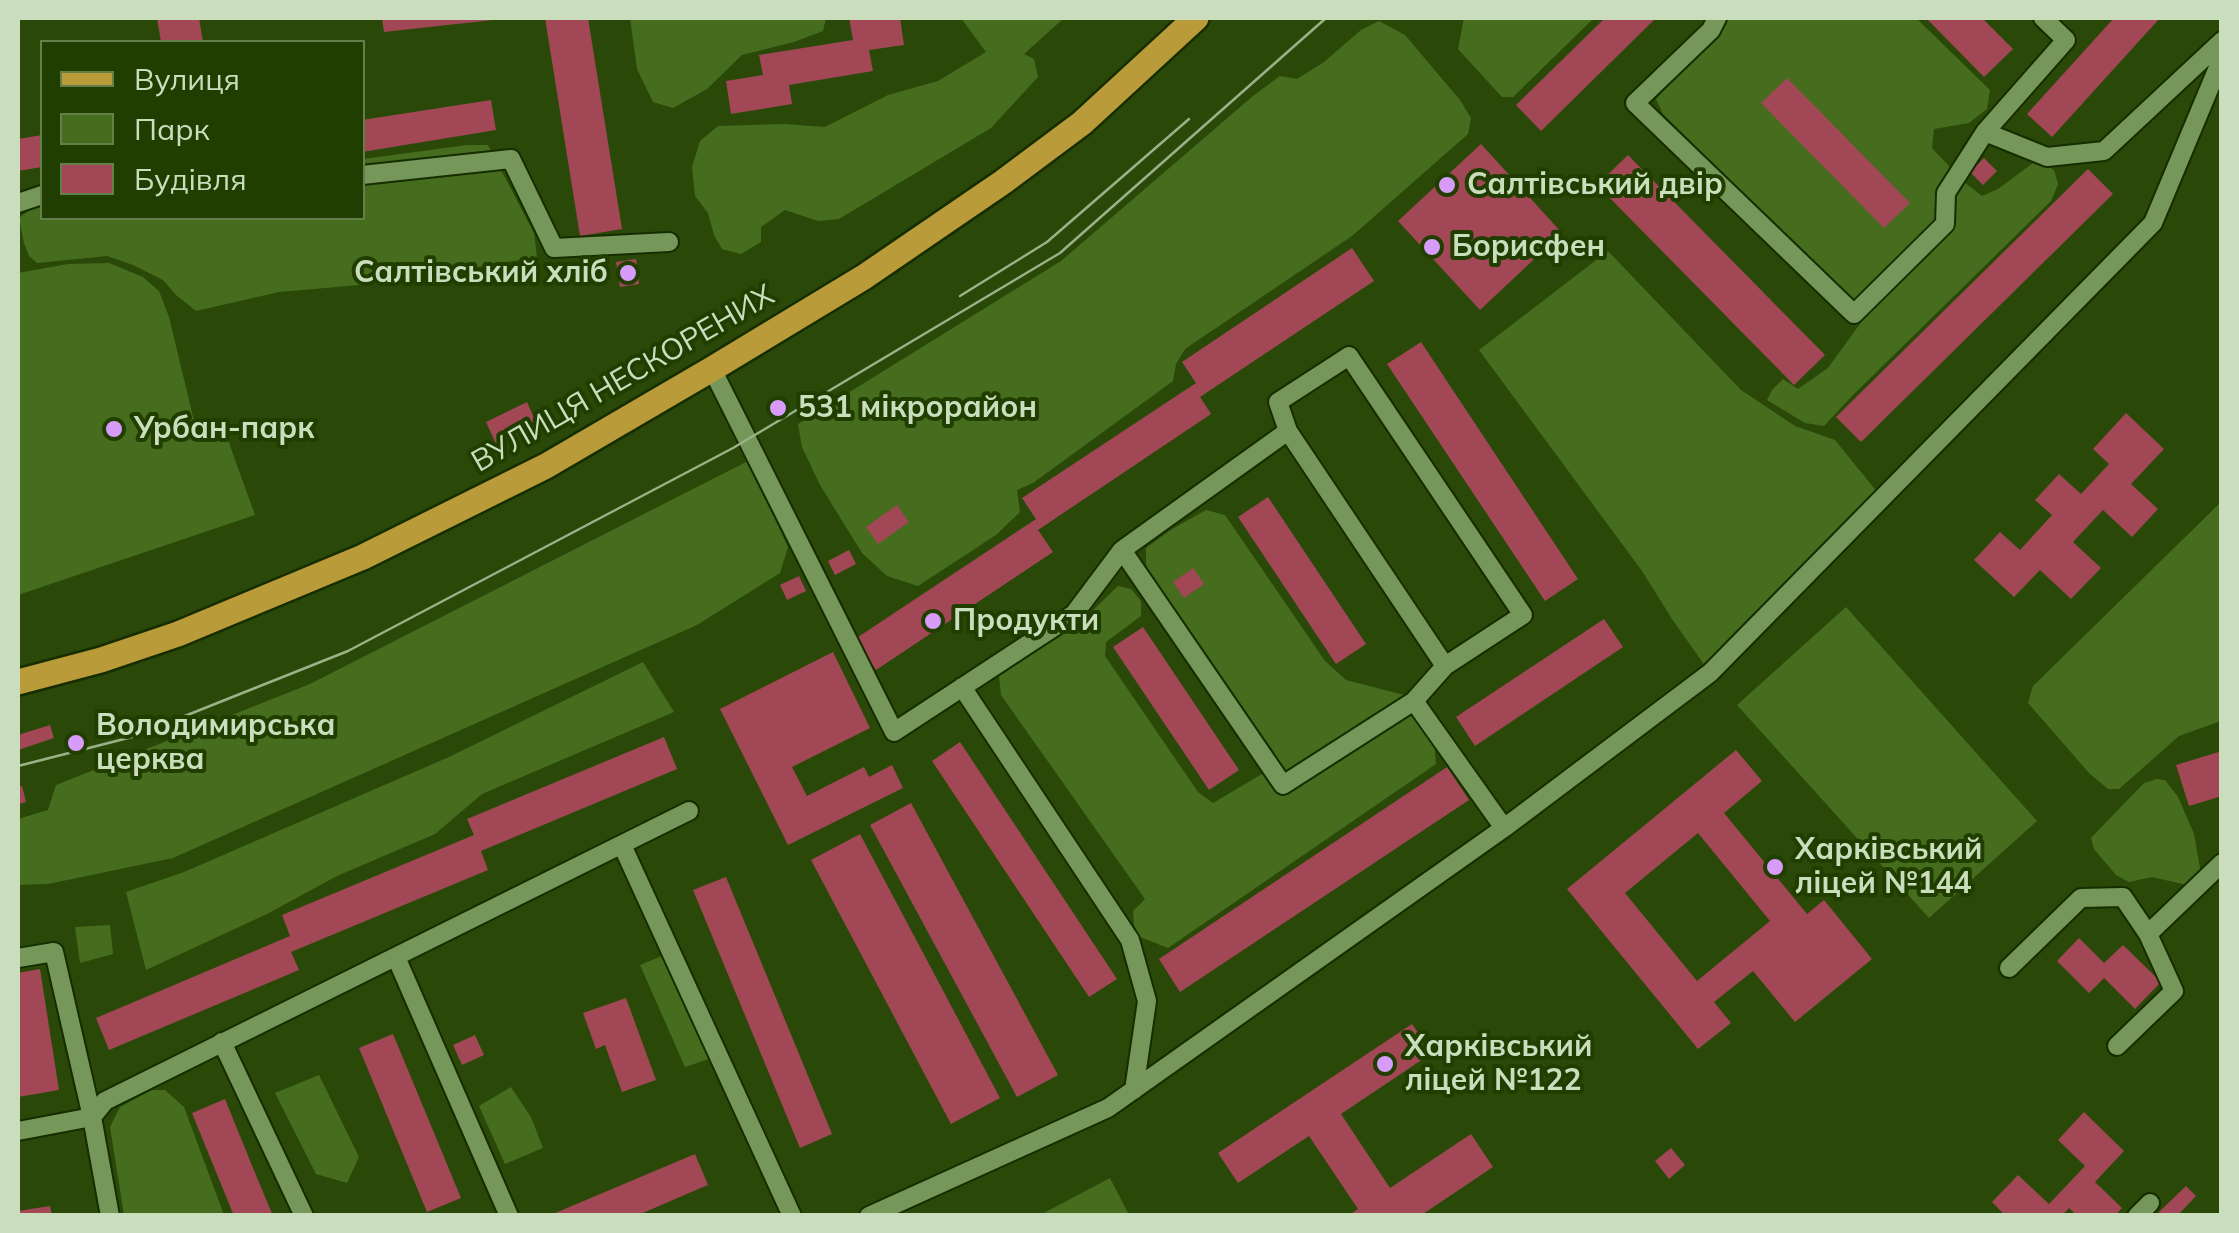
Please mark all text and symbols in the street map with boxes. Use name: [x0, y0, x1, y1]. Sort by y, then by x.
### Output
legend: [40, 40, 365, 220]
text: Вулиця: [134, 60, 240, 98]
text: Парк: [134, 110, 210, 148]
text: Будівля: [134, 160, 247, 198]
place label: Салтівський двір: [1467, 167, 1723, 203]
marker: Салтівський двір: [1436, 174, 1458, 196]
place label: Борисфен: [1452, 229, 1605, 265]
marker: Борисфен: [1421, 236, 1443, 258]
place label: Салтівський хліб: [354, 255, 608, 291]
marker: Салтівський хліб: [617, 262, 639, 284]
street label: ВУЛИЦЯ НЕСКОРЕНИХ: [465, 278, 781, 480]
place label: 531 мікрорайон: [798, 390, 1037, 426]
marker: 531 мікрорайон: [767, 397, 789, 419]
place label: Урбан-парк: [134, 411, 314, 447]
marker: Урбан-парк: [103, 418, 125, 440]
place label: Продукти: [953, 603, 1099, 639]
marker: Продукти: [922, 610, 944, 632]
place label: Володимирська церква: [96, 708, 335, 778]
marker: Володимирська церква: [65, 732, 87, 754]
place label: Харківський ліцей №144: [1795, 832, 1982, 902]
marker: Харківський ліцей №144: [1764, 856, 1786, 878]
place label: Харківський ліцей №122: [1405, 1029, 1592, 1100]
marker: Харківський ліцей №122: [1374, 1053, 1396, 1075]

